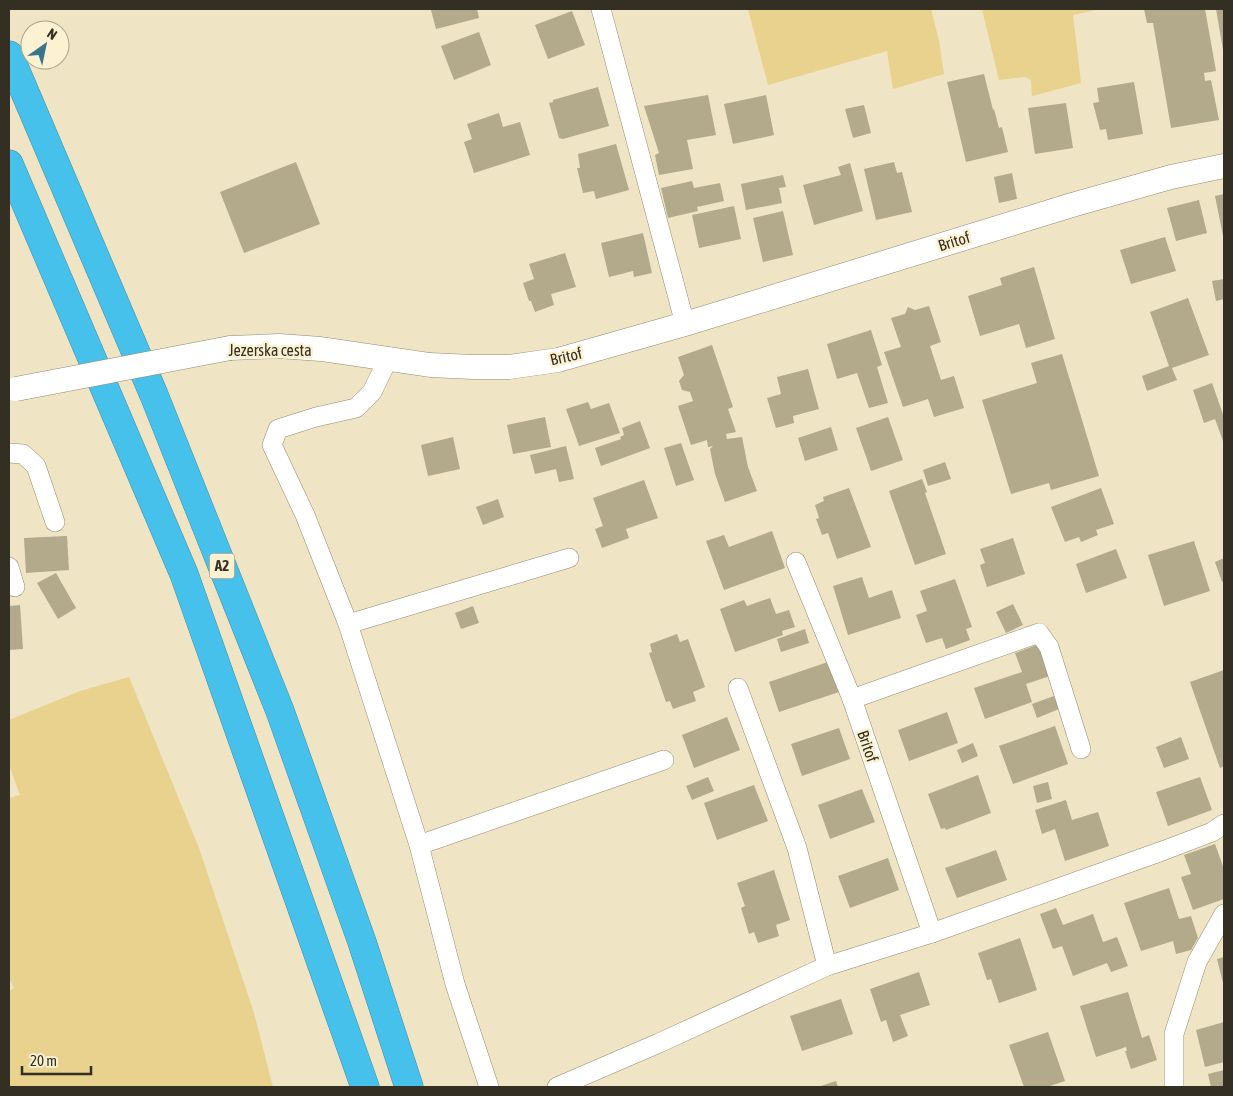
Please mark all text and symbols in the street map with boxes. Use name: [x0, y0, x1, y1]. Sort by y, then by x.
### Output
north arrow: [20, 20, 70, 70]
text: N: [44, 25, 60, 43]
street label: Britof: [936, 227, 973, 254]
street label: Jezerska cesta: [228, 341, 312, 359]
street label: Britof: [548, 343, 584, 368]
road number: A2: [210, 554, 234, 578]
street label: Britof: [854, 728, 882, 765]
scale bar: [22, 1044, 91, 1076]
text: 20 m: [30, 1052, 57, 1069]

